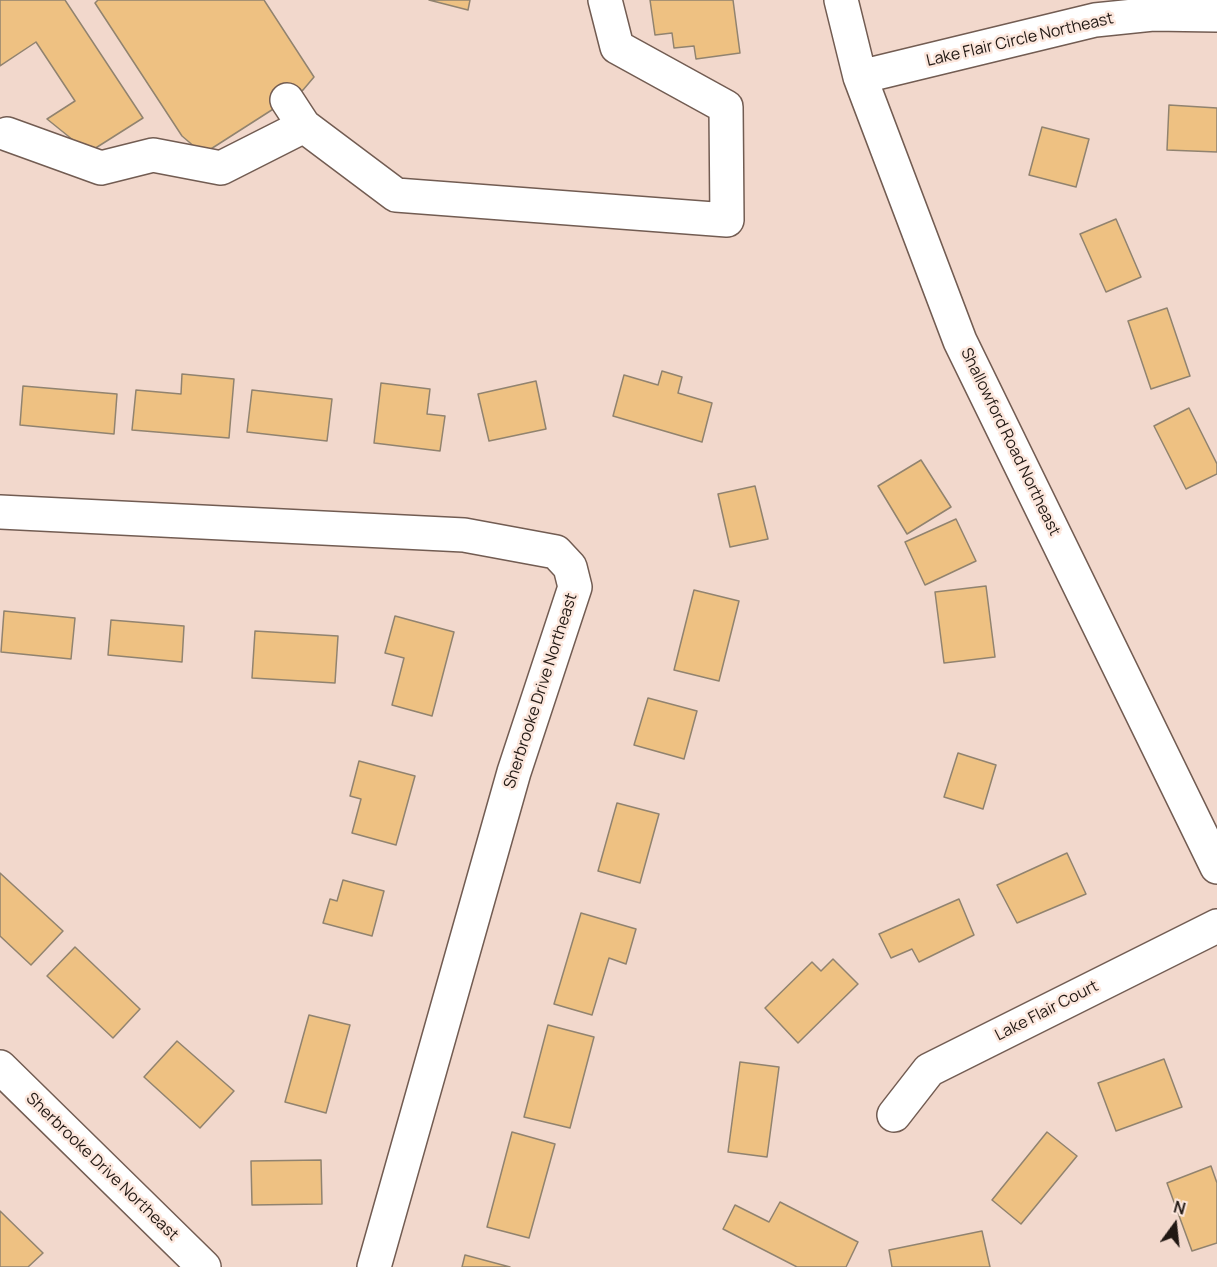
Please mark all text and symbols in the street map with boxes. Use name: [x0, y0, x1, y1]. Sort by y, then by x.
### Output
street label: Lake Flair Circle Northeast: [925, 9, 1115, 71]
street label: Shallowford Road Northeast: [956, 345, 1064, 539]
street label: Sherbrooke Drive Northeast: [500, 591, 582, 791]
street label: Lake Flair Court: [992, 977, 1102, 1045]
street label: Sherbrooke Drive Northeast: [22, 1089, 182, 1245]
north arrow: [1145, 1195, 1205, 1255]
text: N: [1171, 1196, 1188, 1220]

